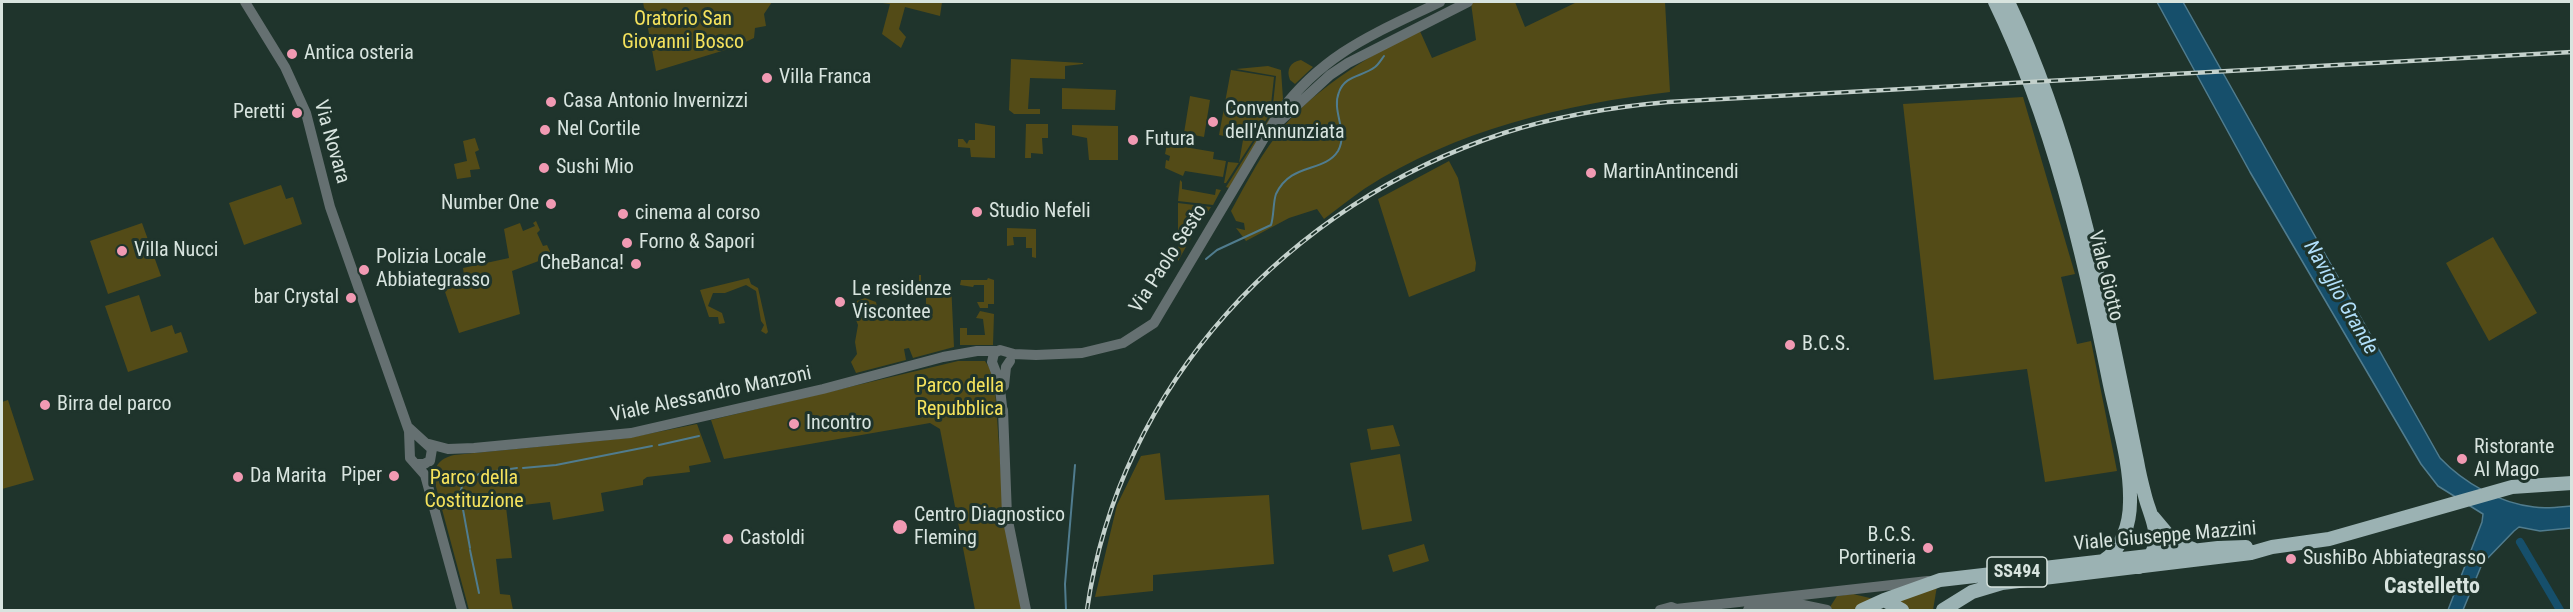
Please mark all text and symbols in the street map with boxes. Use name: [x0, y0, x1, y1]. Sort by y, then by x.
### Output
park label: Oratorio San Giovanni Bosco: [622, 8, 744, 55]
place label: Antica osteria: [304, 42, 414, 66]
marker: Antica osteria: [285, 47, 299, 61]
place label: Villa Franca: [779, 66, 871, 90]
marker: Villa Franca: [760, 71, 774, 85]
place label: Casa Antonio Invernizzi: [563, 90, 748, 114]
marker: Casa Antonio Invernizzi: [544, 95, 558, 109]
street label: Via Novara: [308, 98, 354, 186]
place label: Convento dell'Annunziata: [1225, 98, 1345, 145]
place label: Peretti: [233, 101, 285, 125]
marker: Peretti: [290, 106, 304, 120]
marker: Convento dell'Annunziata: [1206, 115, 1220, 129]
place label: Nel Cortile: [557, 118, 640, 142]
marker: Nel Cortile: [538, 123, 552, 137]
place label: Futura: [1145, 128, 1195, 152]
marker: Futura: [1126, 133, 1140, 147]
place label: Sushi Mio: [556, 156, 634, 180]
marker: Sushi Mio: [537, 161, 551, 175]
place label: MartinAntincendi: [1603, 161, 1739, 185]
marker: MartinAntincendi: [1584, 166, 1598, 180]
place label: Number One: [441, 192, 539, 216]
marker: Number One: [544, 197, 558, 211]
place label: Studio Nefeli: [989, 200, 1091, 224]
street label: Via Paolo Sesto: [1125, 200, 1213, 318]
place label: cinema al corso: [635, 202, 760, 226]
marker: Studio Nefeli: [970, 205, 984, 219]
marker: cinema al corso: [616, 207, 630, 221]
street label: Viale Giotto: [2082, 228, 2128, 324]
place label: Forno & Sapori: [639, 231, 755, 255]
marker: Forno & Sapori: [620, 236, 634, 250]
water label: Naviglio Grande: [2297, 237, 2383, 359]
place label: Villa Nucci: [134, 239, 218, 263]
marker: Villa Nucci: [115, 244, 129, 258]
place label: Polizia Locale Abbiategrasso: [376, 246, 490, 293]
place label: CheBanca!: [540, 252, 624, 276]
marker: CheBanca!: [629, 257, 643, 271]
marker: Polizia Locale Abbiategrasso: [357, 263, 371, 277]
place label: Le residenze Viscontee: [852, 278, 951, 325]
place label: bar Crystal: [254, 286, 339, 310]
marker: bar Crystal: [344, 291, 358, 305]
marker: Le residenze Viscontee: [833, 295, 847, 309]
place label: B.C.S.: [1802, 333, 1850, 357]
marker: B.C.S.: [1783, 338, 1797, 352]
street label: Viale Alessandro Manzoni: [608, 362, 814, 428]
park label: Parco della Repubblica: [916, 375, 1004, 422]
place label: Birra del parco: [57, 393, 172, 417]
marker: Birra del parco: [38, 398, 52, 412]
place label: Incontro: [806, 412, 872, 436]
marker: Incontro: [787, 417, 801, 431]
place label: Ristorante Al Mago: [2474, 436, 2554, 483]
marker: Ristorante Al Mago: [2455, 452, 2469, 466]
place label: Piper: [341, 464, 382, 488]
place label: Da Marita: [250, 465, 326, 489]
park label: Parco della Costituzione: [424, 467, 524, 514]
marker: Piper: [387, 469, 401, 483]
marker: Da Marita: [231, 470, 245, 484]
place label: Centro Diagnostico Fleming: [914, 504, 1065, 551]
street label: Viale Giuseppe Mazzini: [2073, 517, 2257, 557]
marker: Centro Diagnostico Fleming: [891, 518, 909, 536]
place label: B.C.S. Portineria: [1839, 524, 1916, 571]
place label: Castoldi: [740, 527, 805, 551]
marker: Castoldi: [721, 532, 735, 546]
marker: B.C.S. Portineria: [1921, 541, 1935, 555]
place label: SushiBo Abbiategrasso: [2303, 547, 2486, 571]
marker: SushiBo Abbiategrasso: [2284, 552, 2298, 566]
road number: SS494: [1987, 557, 2047, 587]
district label: Castelletto: [2384, 574, 2480, 600]

